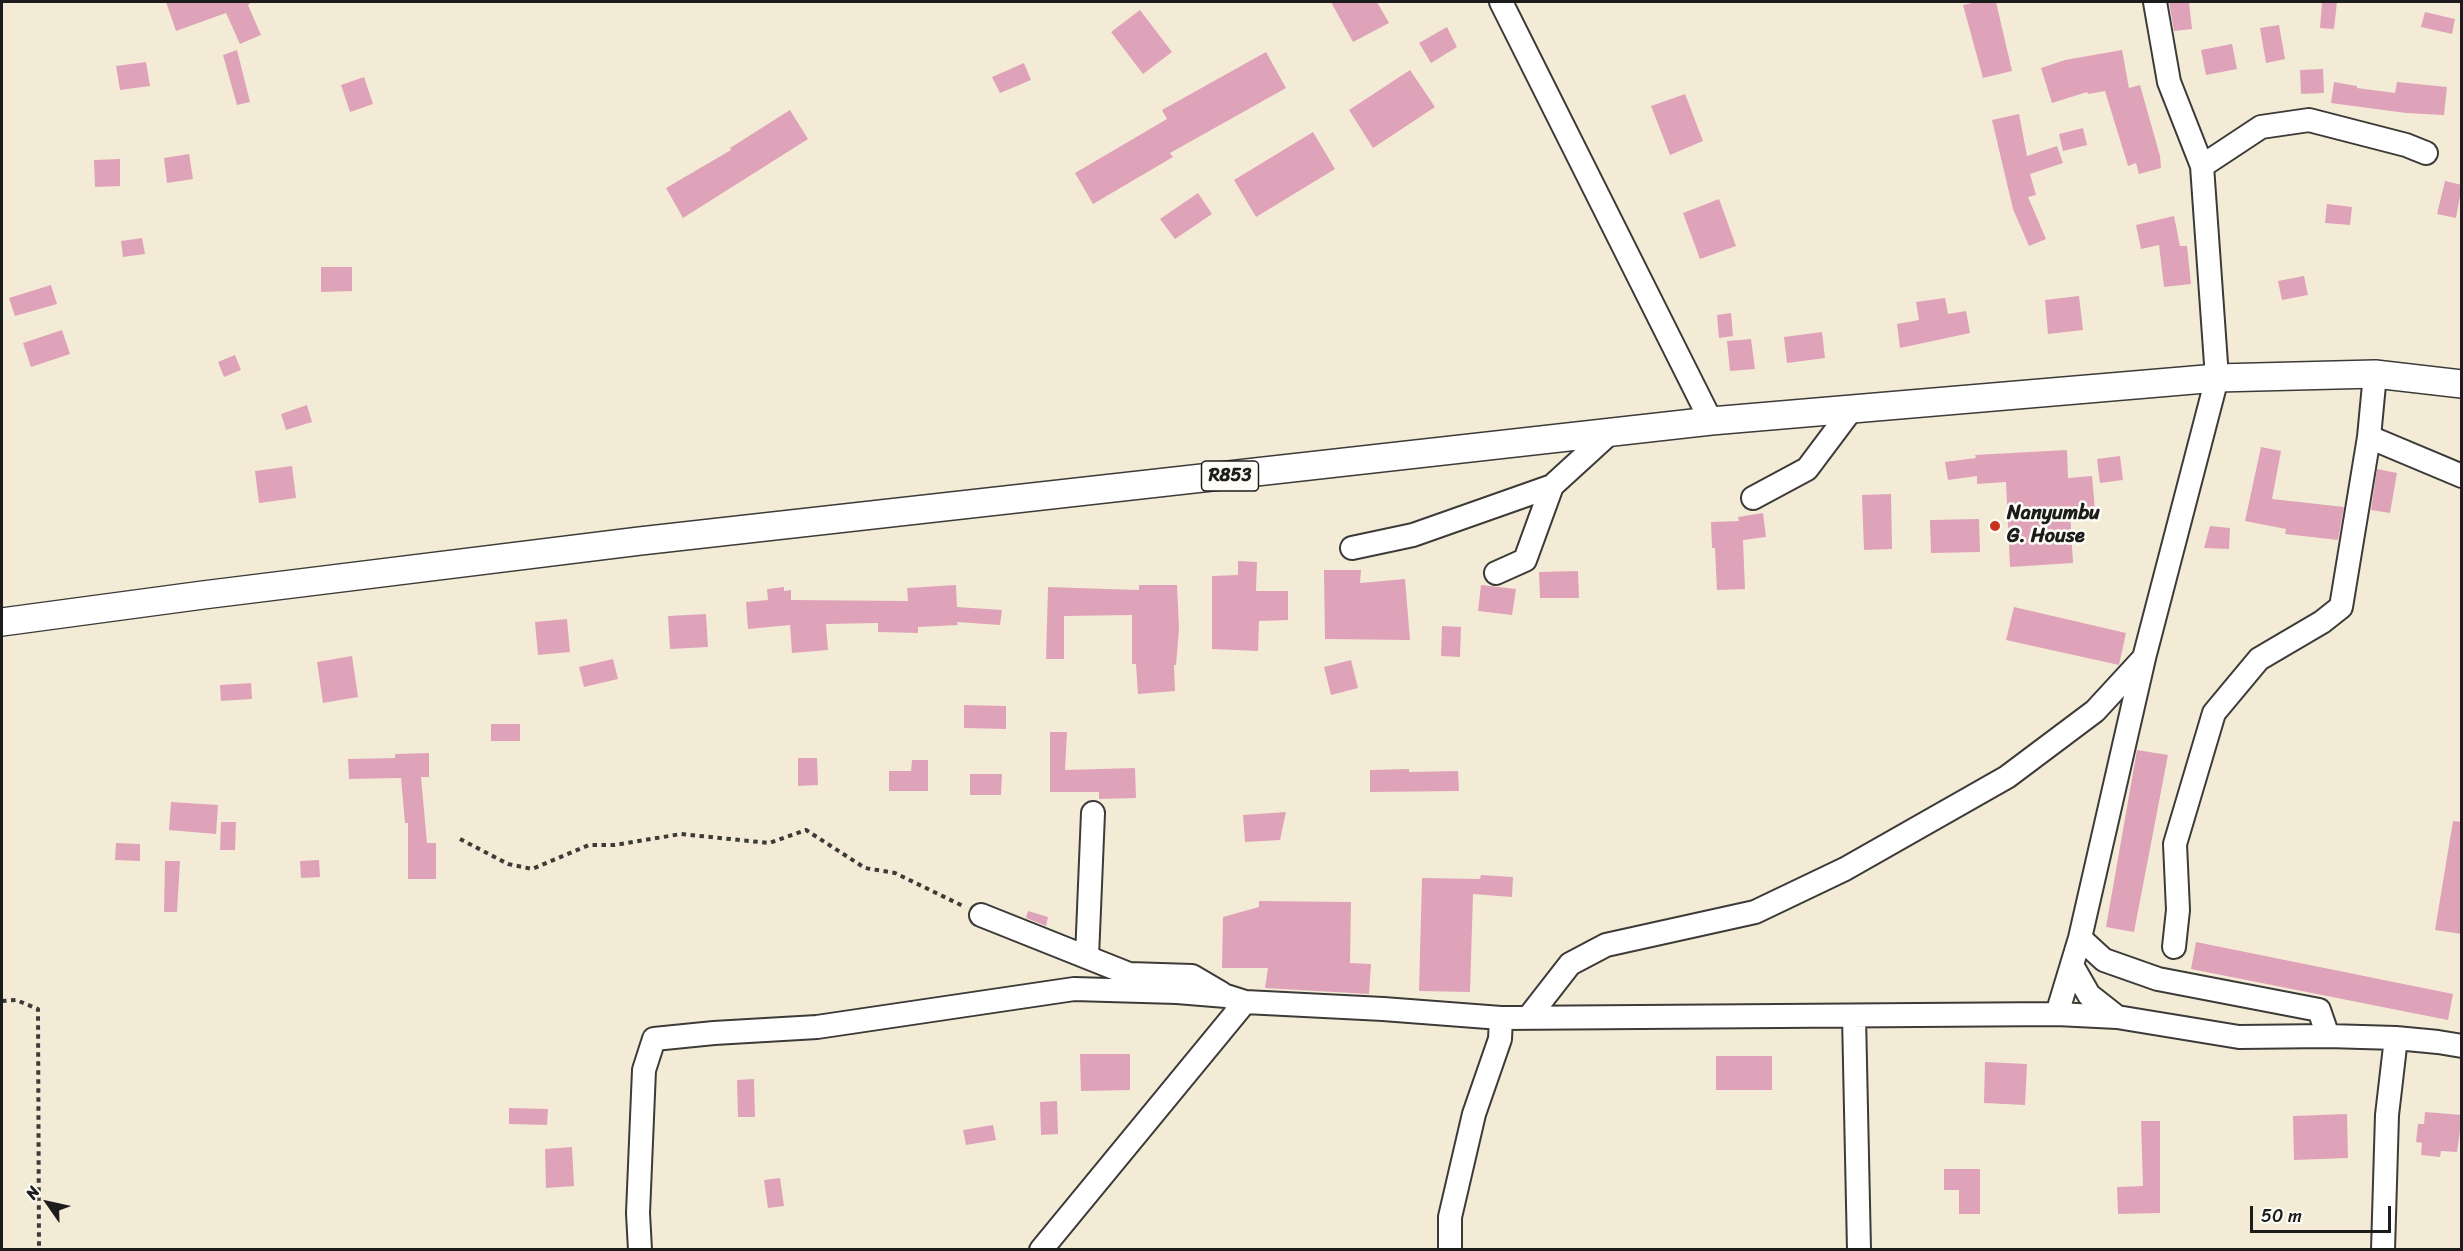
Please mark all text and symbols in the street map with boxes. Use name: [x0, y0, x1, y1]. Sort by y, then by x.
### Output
road number: R853: [1202, 461, 1258, 491]
place label: Nanyumbu G. House: [2007, 502, 2100, 549]
marker: Nanyumbu G. House: [1988, 519, 2002, 533]
north arrow: [18, 1173, 78, 1233]
text: N: [18, 1180, 48, 1205]
scale bar: [2253, 1194, 2394, 1232]
text: 50 m: [2261, 1200, 2302, 1232]

